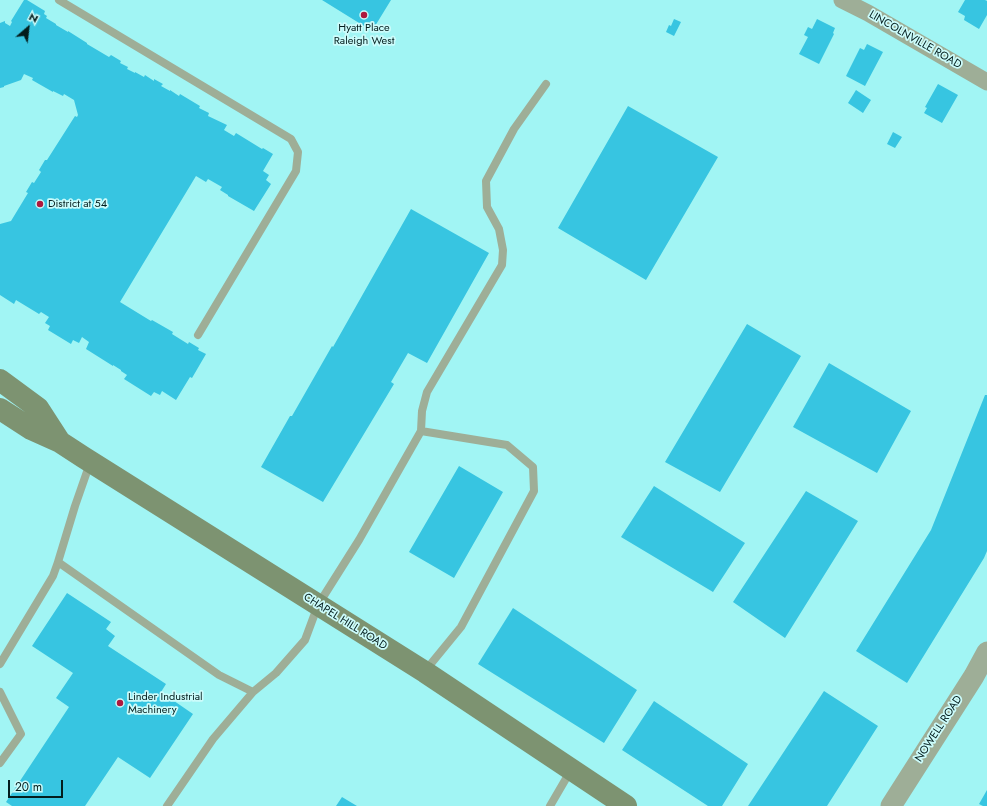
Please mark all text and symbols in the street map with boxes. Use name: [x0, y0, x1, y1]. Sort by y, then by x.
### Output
north arrow: [8, 8, 48, 48]
text: N: [26, 8, 41, 27]
street label: LINCOLNVILLE ROAD: [867, 8, 963, 72]
marker: Hyatt Place Raleigh West: [359, 10, 369, 20]
place label: Hyatt Place Raleigh West: [334, 21, 394, 47]
place label: District at 54: [48, 197, 107, 211]
marker: District at 54: [35, 199, 45, 209]
street label: CHAPEL HILL ROAD: [301, 591, 389, 653]
place label: Linder Industrial Machinery: [128, 690, 203, 716]
street label: NOWELL ROAD: [913, 693, 965, 765]
marker: Linder Industrial Machinery: [115, 698, 125, 708]
scale bar: [10, 772, 65, 798]
text: 20 m: [15, 778, 42, 796]

